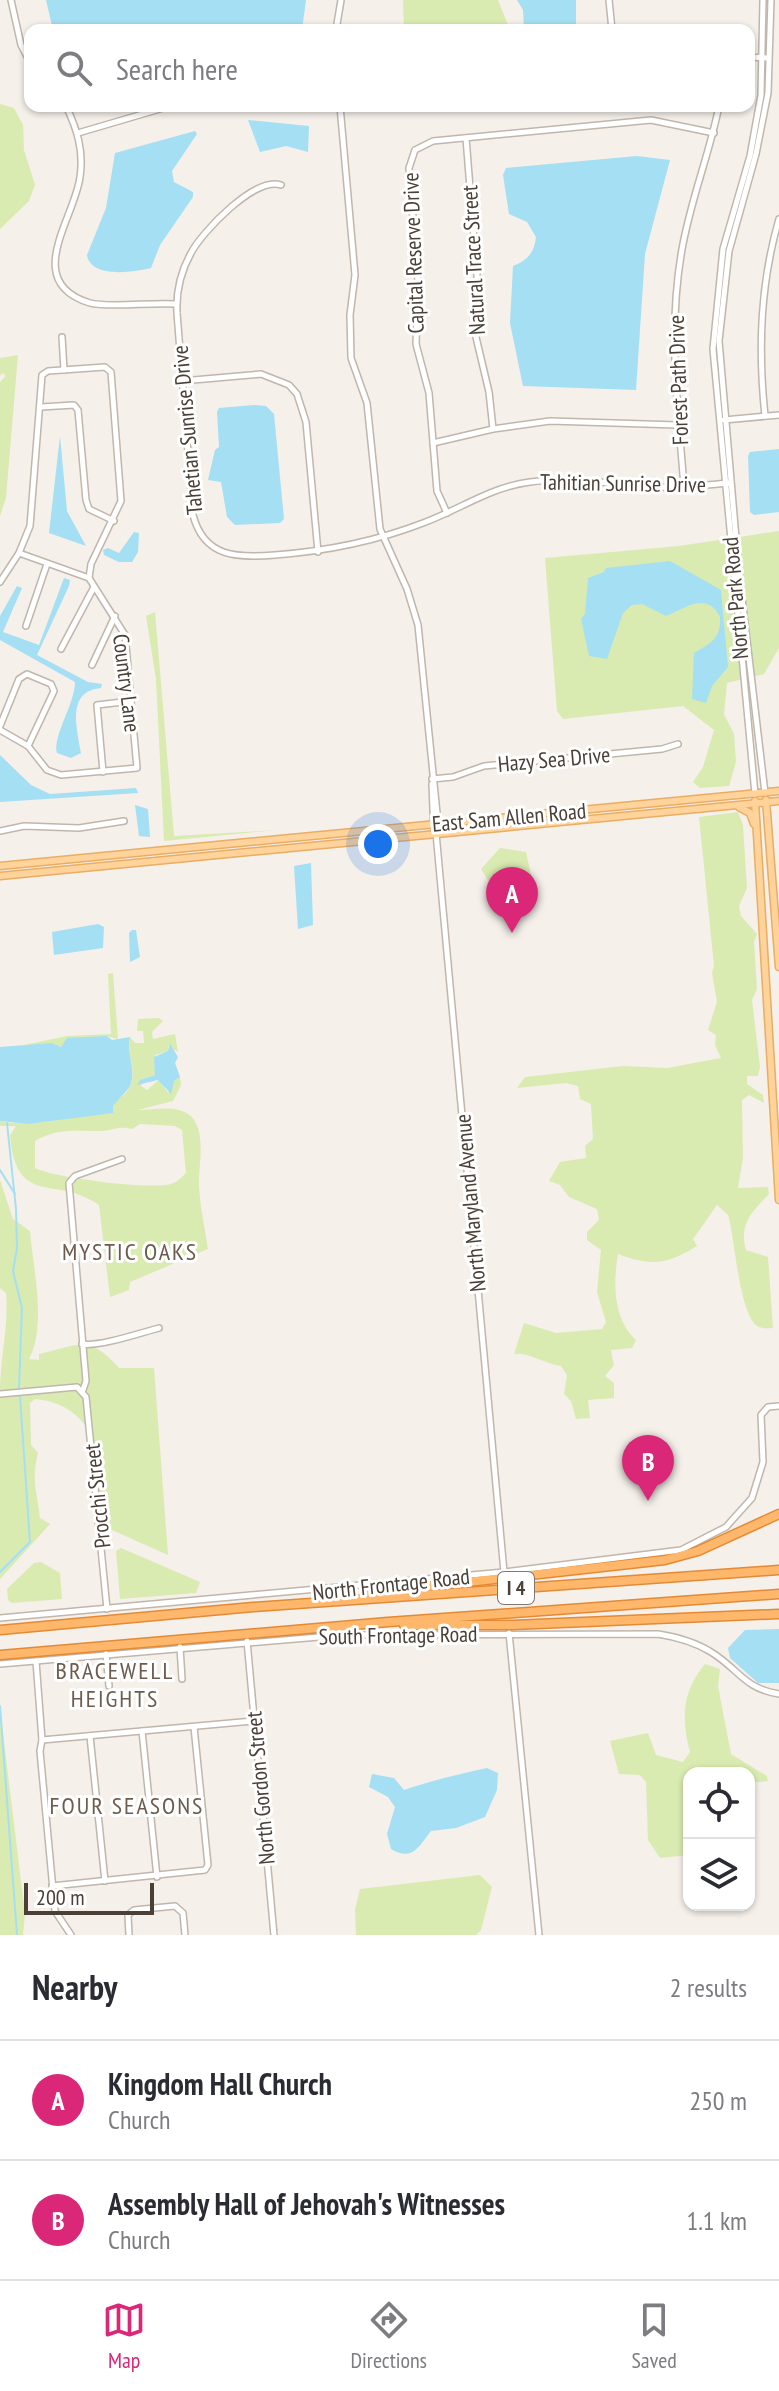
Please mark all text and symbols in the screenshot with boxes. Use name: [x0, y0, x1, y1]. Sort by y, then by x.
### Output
search box: [24, 24, 755, 112]
icon: search: [52, 46, 96, 90]
text: Search here: [116, 49, 238, 88]
street label: Capital Reserve Drive: [396, 172, 430, 334]
street label: Natural Trace Street: [455, 184, 491, 336]
street label: Forest Path Drive: [662, 314, 694, 446]
street label: Tahetian Sunrise Drive: [166, 344, 208, 516]
street label: Tahitian Sunrise Drive: [540, 468, 706, 498]
street label: North Park Road: [716, 536, 754, 660]
street label: Country Lane: [107, 632, 147, 734]
street label: Hazy Sea Drive: [497, 740, 611, 778]
street label: East Sam Allen Road: [431, 796, 587, 838]
your location: [358, 824, 398, 864]
pin: A: [486, 867, 538, 933]
street label: North Maryland Avenue: [448, 1113, 492, 1293]
district label: MYSTIC OAKS: [62, 1236, 198, 1267]
pin: B: [622, 1435, 674, 1501]
street label: Procchi Street: [78, 1442, 116, 1550]
street label: North Frontage Road: [311, 1562, 471, 1606]
road number: I 4: [498, 1572, 534, 1604]
street label: South Frontage Road: [318, 1620, 478, 1650]
district label: BRACEWELL HEIGHTS: [56, 1655, 174, 1714]
street label: North Gordon Street: [239, 1710, 281, 1866]
map controls: [683, 1767, 755, 1911]
button: locate: [683, 1767, 755, 1839]
district label: FOUR SEASONS: [50, 1790, 204, 1821]
button: layers: [683, 1839, 755, 1911]
scale bar: [24, 1879, 154, 1915]
text: 200 m: [36, 1883, 85, 1911]
text: Nearby: [32, 1965, 117, 2009]
text: 2 results: [670, 1971, 747, 2004]
text: Kingdom Hall Church: [108, 2064, 332, 2103]
text: A: [51, 2084, 65, 2117]
text: 250 m: [689, 2084, 747, 2117]
text: Church: [108, 2103, 170, 2136]
text: Assembly Hall of Jehovah's Witnesses: [108, 2184, 505, 2223]
text: B: [52, 2204, 64, 2237]
text: 1.1 km: [686, 2204, 747, 2237]
text: Church: [108, 2223, 170, 2256]
tab: Map: [102, 2298, 146, 2374]
tab: Directions: [351, 2298, 427, 2374]
tab: Saved: [631, 2298, 677, 2374]

